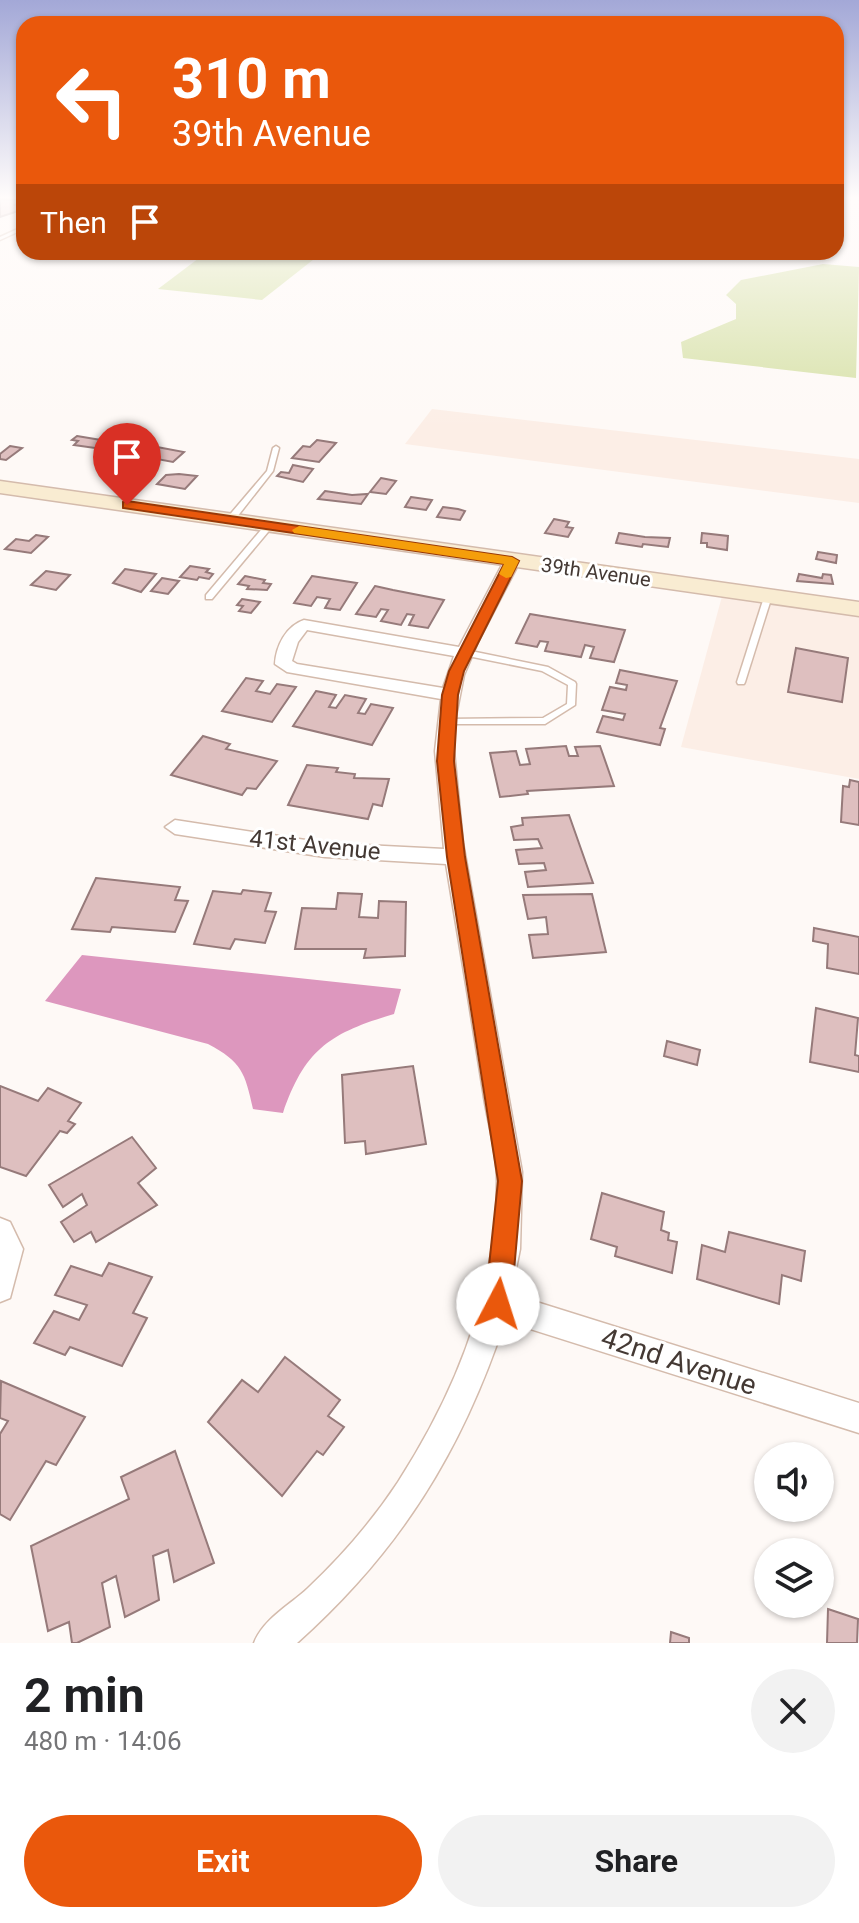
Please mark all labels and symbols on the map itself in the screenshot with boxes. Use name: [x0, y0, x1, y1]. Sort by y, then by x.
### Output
pin: [93, 423, 161, 505]
street label: 39th Avenue: [540, 552, 652, 592]
street label: 41st Avenue: [248, 824, 382, 866]
position arrow: [456, 1262, 540, 1346]
street label: 42nd Avenue: [597, 1321, 761, 1402]

